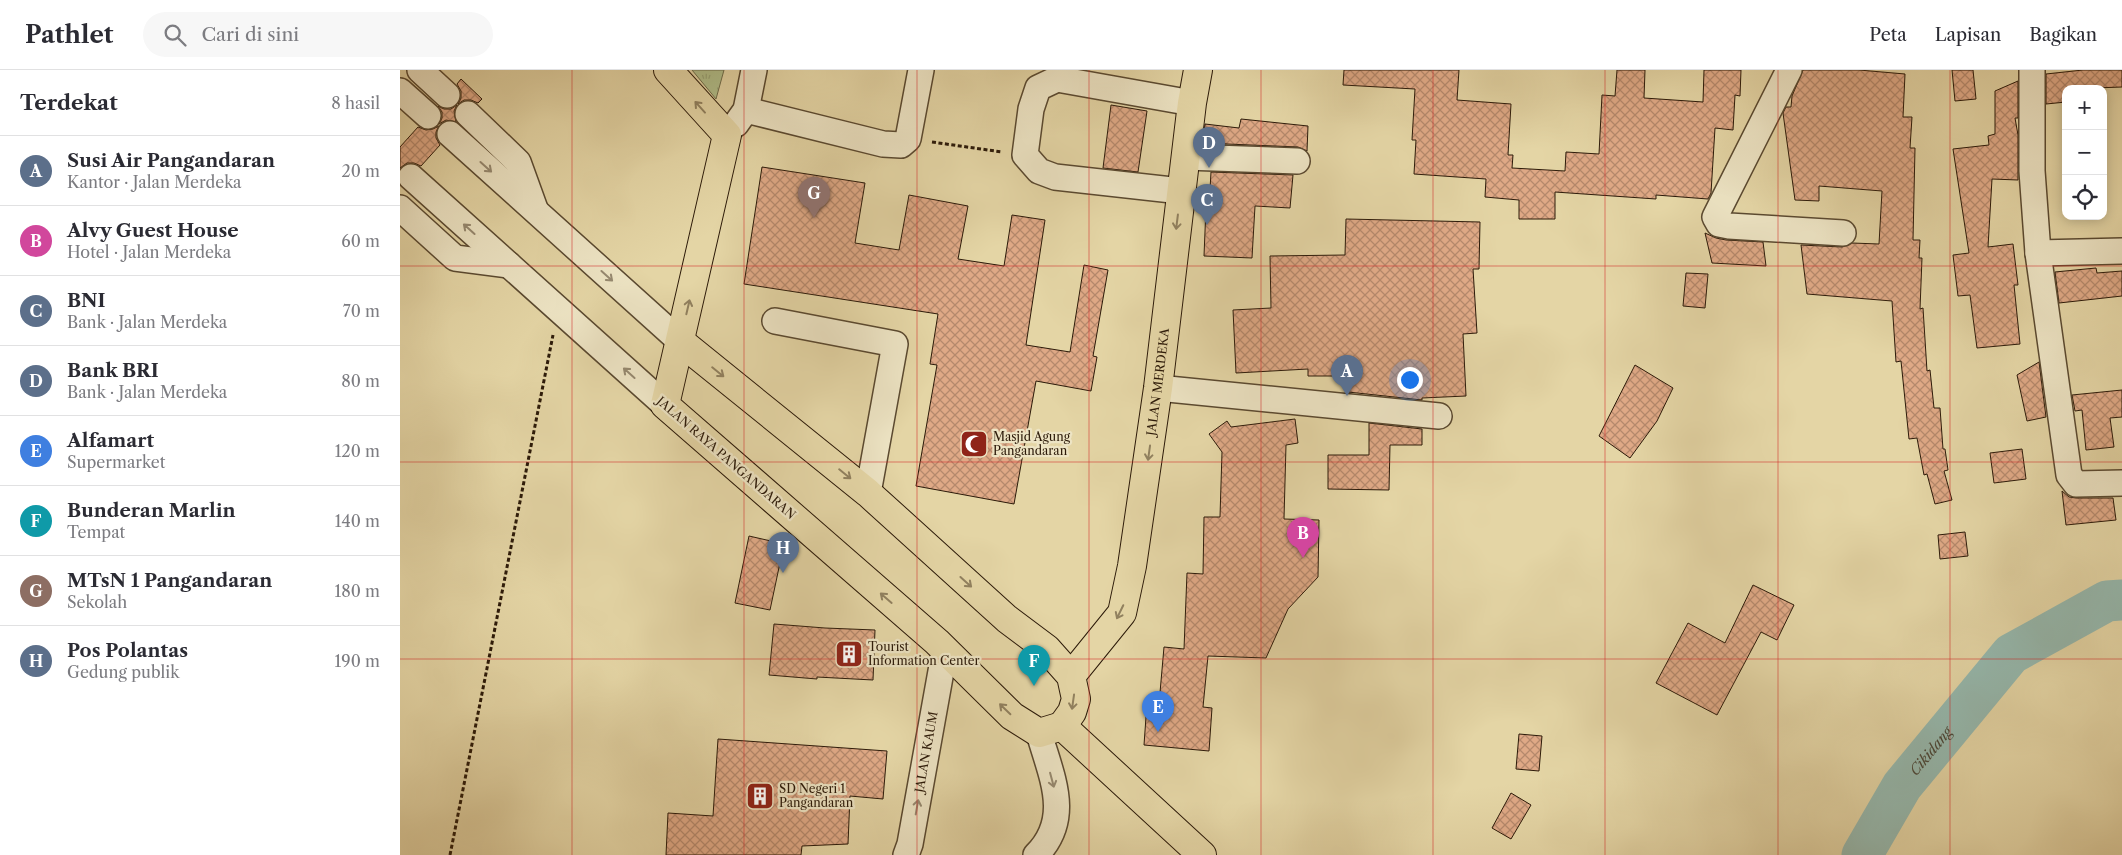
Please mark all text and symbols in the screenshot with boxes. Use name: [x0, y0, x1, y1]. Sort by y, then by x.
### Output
search box: [143, 12, 493, 57]
text: Pathlet: [25, 20, 113, 49]
icon: search: [161, 21, 189, 49]
text: Cari di sini: [201, 23, 299, 46]
text: Peta: [1869, 24, 1907, 46]
text: Lapisan: [1935, 24, 2001, 46]
text: Bagikan: [2029, 24, 2097, 46]
map controls: [2062, 85, 2107, 220]
button: +: [2062, 85, 2107, 130]
text: Terdekat: [20, 90, 118, 115]
text: 8 hasil: [331, 93, 380, 113]
one-way arrow: [694, 100, 706, 113]
pin: D: [1193, 127, 1225, 168]
button: −: [2062, 130, 2107, 175]
text: Susi Air Pangandaran: [67, 149, 275, 172]
text: A: [30, 161, 42, 181]
text: 20 m: [341, 161, 380, 181]
one-way arrow: [480, 161, 492, 173]
text: Kantor · Jalan Merdeka: [67, 172, 242, 192]
button: locate: [2062, 175, 2107, 220]
pin: G: [798, 177, 830, 218]
pin: C: [1191, 184, 1223, 225]
one-way arrow: [1172, 214, 1182, 230]
text: Alvy Guest House: [67, 219, 239, 242]
one-way arrow: [462, 223, 475, 235]
text: B: [30, 231, 42, 251]
text: 60 m: [341, 231, 380, 251]
text: Hotel · Jalan Merdeka: [67, 242, 231, 262]
one-way arrow: [600, 270, 613, 282]
text: BNI: [67, 289, 106, 312]
one-way arrow: [684, 299, 693, 315]
text: C: [30, 301, 42, 321]
text: 70 m: [343, 301, 380, 321]
text: Bank · Jalan Merdeka: [67, 312, 227, 332]
street label: JALAN MERDEKA: [1143, 326, 1172, 439]
pin: A: [1331, 355, 1363, 396]
text: Bank BRI: [67, 359, 159, 382]
one-way arrow: [622, 367, 635, 379]
one-way arrow: [712, 367, 725, 378]
your location: [1397, 367, 1423, 393]
text: D: [29, 371, 43, 391]
text: 80 m: [341, 371, 380, 391]
text: Bank · Jalan Merdeka: [67, 382, 227, 402]
street label: JALAN RAYA PANGANDARAN: [652, 392, 799, 522]
text: Alfamart: [67, 429, 154, 452]
mosque icon: Masjid Agung Pangandaran: [959, 429, 989, 459]
place label: Masjid Agung Pangandaran: [993, 429, 1071, 458]
text: E: [30, 441, 42, 461]
text: 120 m: [335, 441, 380, 461]
one-way arrow: [1144, 445, 1154, 461]
text: Supermarket: [67, 452, 165, 472]
one-way arrow: [838, 469, 851, 480]
text: Bunderan Marlin: [67, 499, 235, 522]
text: F: [31, 511, 41, 531]
text: 140 m: [335, 511, 380, 531]
pin: B: [1287, 517, 1319, 558]
text: Tempat: [67, 522, 125, 542]
pin: H: [767, 532, 799, 573]
text: MTsN 1 Pangandaran: [67, 569, 272, 592]
one-way arrow: [960, 576, 973, 588]
text: G: [29, 581, 43, 601]
text: 180 m: [334, 581, 380, 601]
text: Sekolah: [67, 592, 127, 612]
one-way arrow: [880, 592, 893, 603]
one-way arrow: [1115, 605, 1125, 620]
text: Pos Polantas: [67, 639, 188, 662]
building icon: Tourist Information Center: [834, 639, 864, 669]
place label: Tourist Information Center: [868, 639, 980, 668]
pin: F: [1018, 645, 1050, 686]
text: H: [29, 651, 43, 671]
text: 190 m: [335, 651, 380, 671]
text: Gedung publik: [67, 662, 179, 682]
pin: E: [1142, 691, 1174, 732]
one-way arrow: [1068, 694, 1078, 710]
one-way arrow: [999, 702, 1011, 715]
street label: JALAN KAUM: [911, 710, 941, 796]
water label: Cikidang: [1906, 722, 1957, 779]
one-way arrow: [1048, 772, 1057, 788]
building icon: SD Negeri 1 Pangandaran: [745, 781, 775, 811]
place label: SD Negeri 1 Pangandaran: [779, 781, 854, 810]
one-way arrow: [912, 800, 922, 816]

